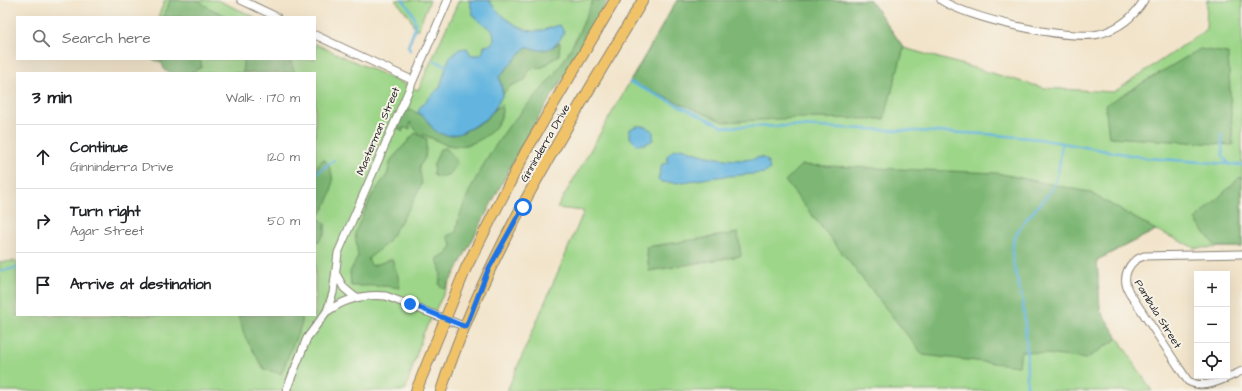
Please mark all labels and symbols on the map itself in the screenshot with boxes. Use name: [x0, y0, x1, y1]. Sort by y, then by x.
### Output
street label: Masterman Street: [353, 84, 404, 178]
street label: Ginninderra Drive: [517, 101, 573, 185]
route start: [514, 198, 532, 216]
street label: Pambula Street: [1131, 277, 1185, 352]
route end: [401, 295, 419, 313]

